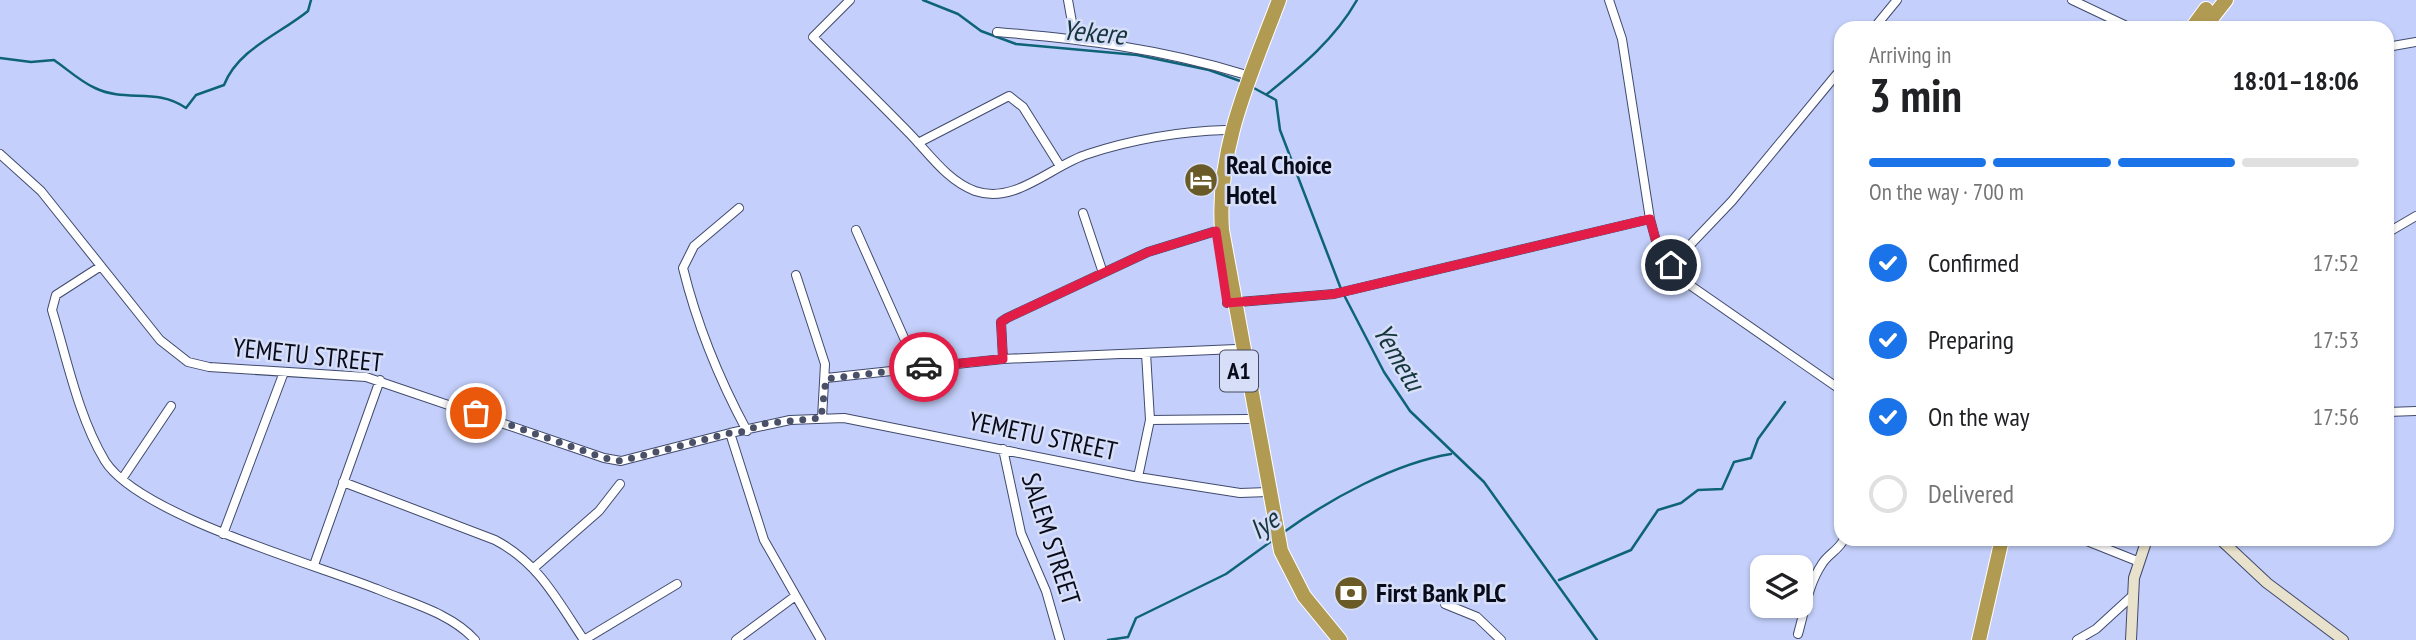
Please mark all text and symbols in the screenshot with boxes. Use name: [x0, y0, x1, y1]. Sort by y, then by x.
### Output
water label: Yekere: [1061, 10, 1130, 53]
text: Arriving in: [1869, 40, 1951, 69]
text: 18:01–18:06: [2232, 64, 2359, 97]
text: 3 min: [1869, 65, 1962, 125]
place label: Real Choice Hotel: [1226, 148, 1332, 211]
hotel icon: Real Choice Hotel: [1182, 161, 1220, 199]
text: On the way · 700 m: [1869, 177, 2024, 206]
pin: [1641, 235, 1701, 295]
icon: check: [1869, 244, 1907, 282]
icon: home: [1652, 246, 1690, 284]
text: Confirmed: [1928, 246, 2019, 279]
text: 17:52: [2313, 248, 2359, 277]
water label: Yemetu: [1365, 316, 1435, 399]
icon: check: [1869, 321, 1907, 359]
text: Preparing: [1928, 323, 2014, 356]
text: 17:53: [2313, 325, 2359, 354]
street label: YEMETU STREET: [231, 330, 385, 379]
courier: [889, 332, 959, 402]
icon: car: [905, 348, 943, 386]
road number: A1: [1220, 350, 1258, 392]
pin: [446, 383, 506, 443]
icon: bag: [457, 394, 495, 432]
icon: check: [1869, 398, 1907, 436]
text: On the way: [1928, 400, 2030, 433]
text: 17:56: [2313, 402, 2359, 431]
street label: YEMETU STREET: [966, 404, 1121, 467]
street label: SALEM STREET: [1015, 469, 1088, 609]
text: Delivered: [1928, 477, 2014, 510]
water label: Iye: [1241, 499, 1288, 547]
map controls: [1750, 555, 1813, 618]
button: layers: [1750, 555, 1813, 618]
bank icon: First Bank PLC: [1332, 574, 1370, 612]
place label: First Bank PLC: [1376, 576, 1506, 609]

